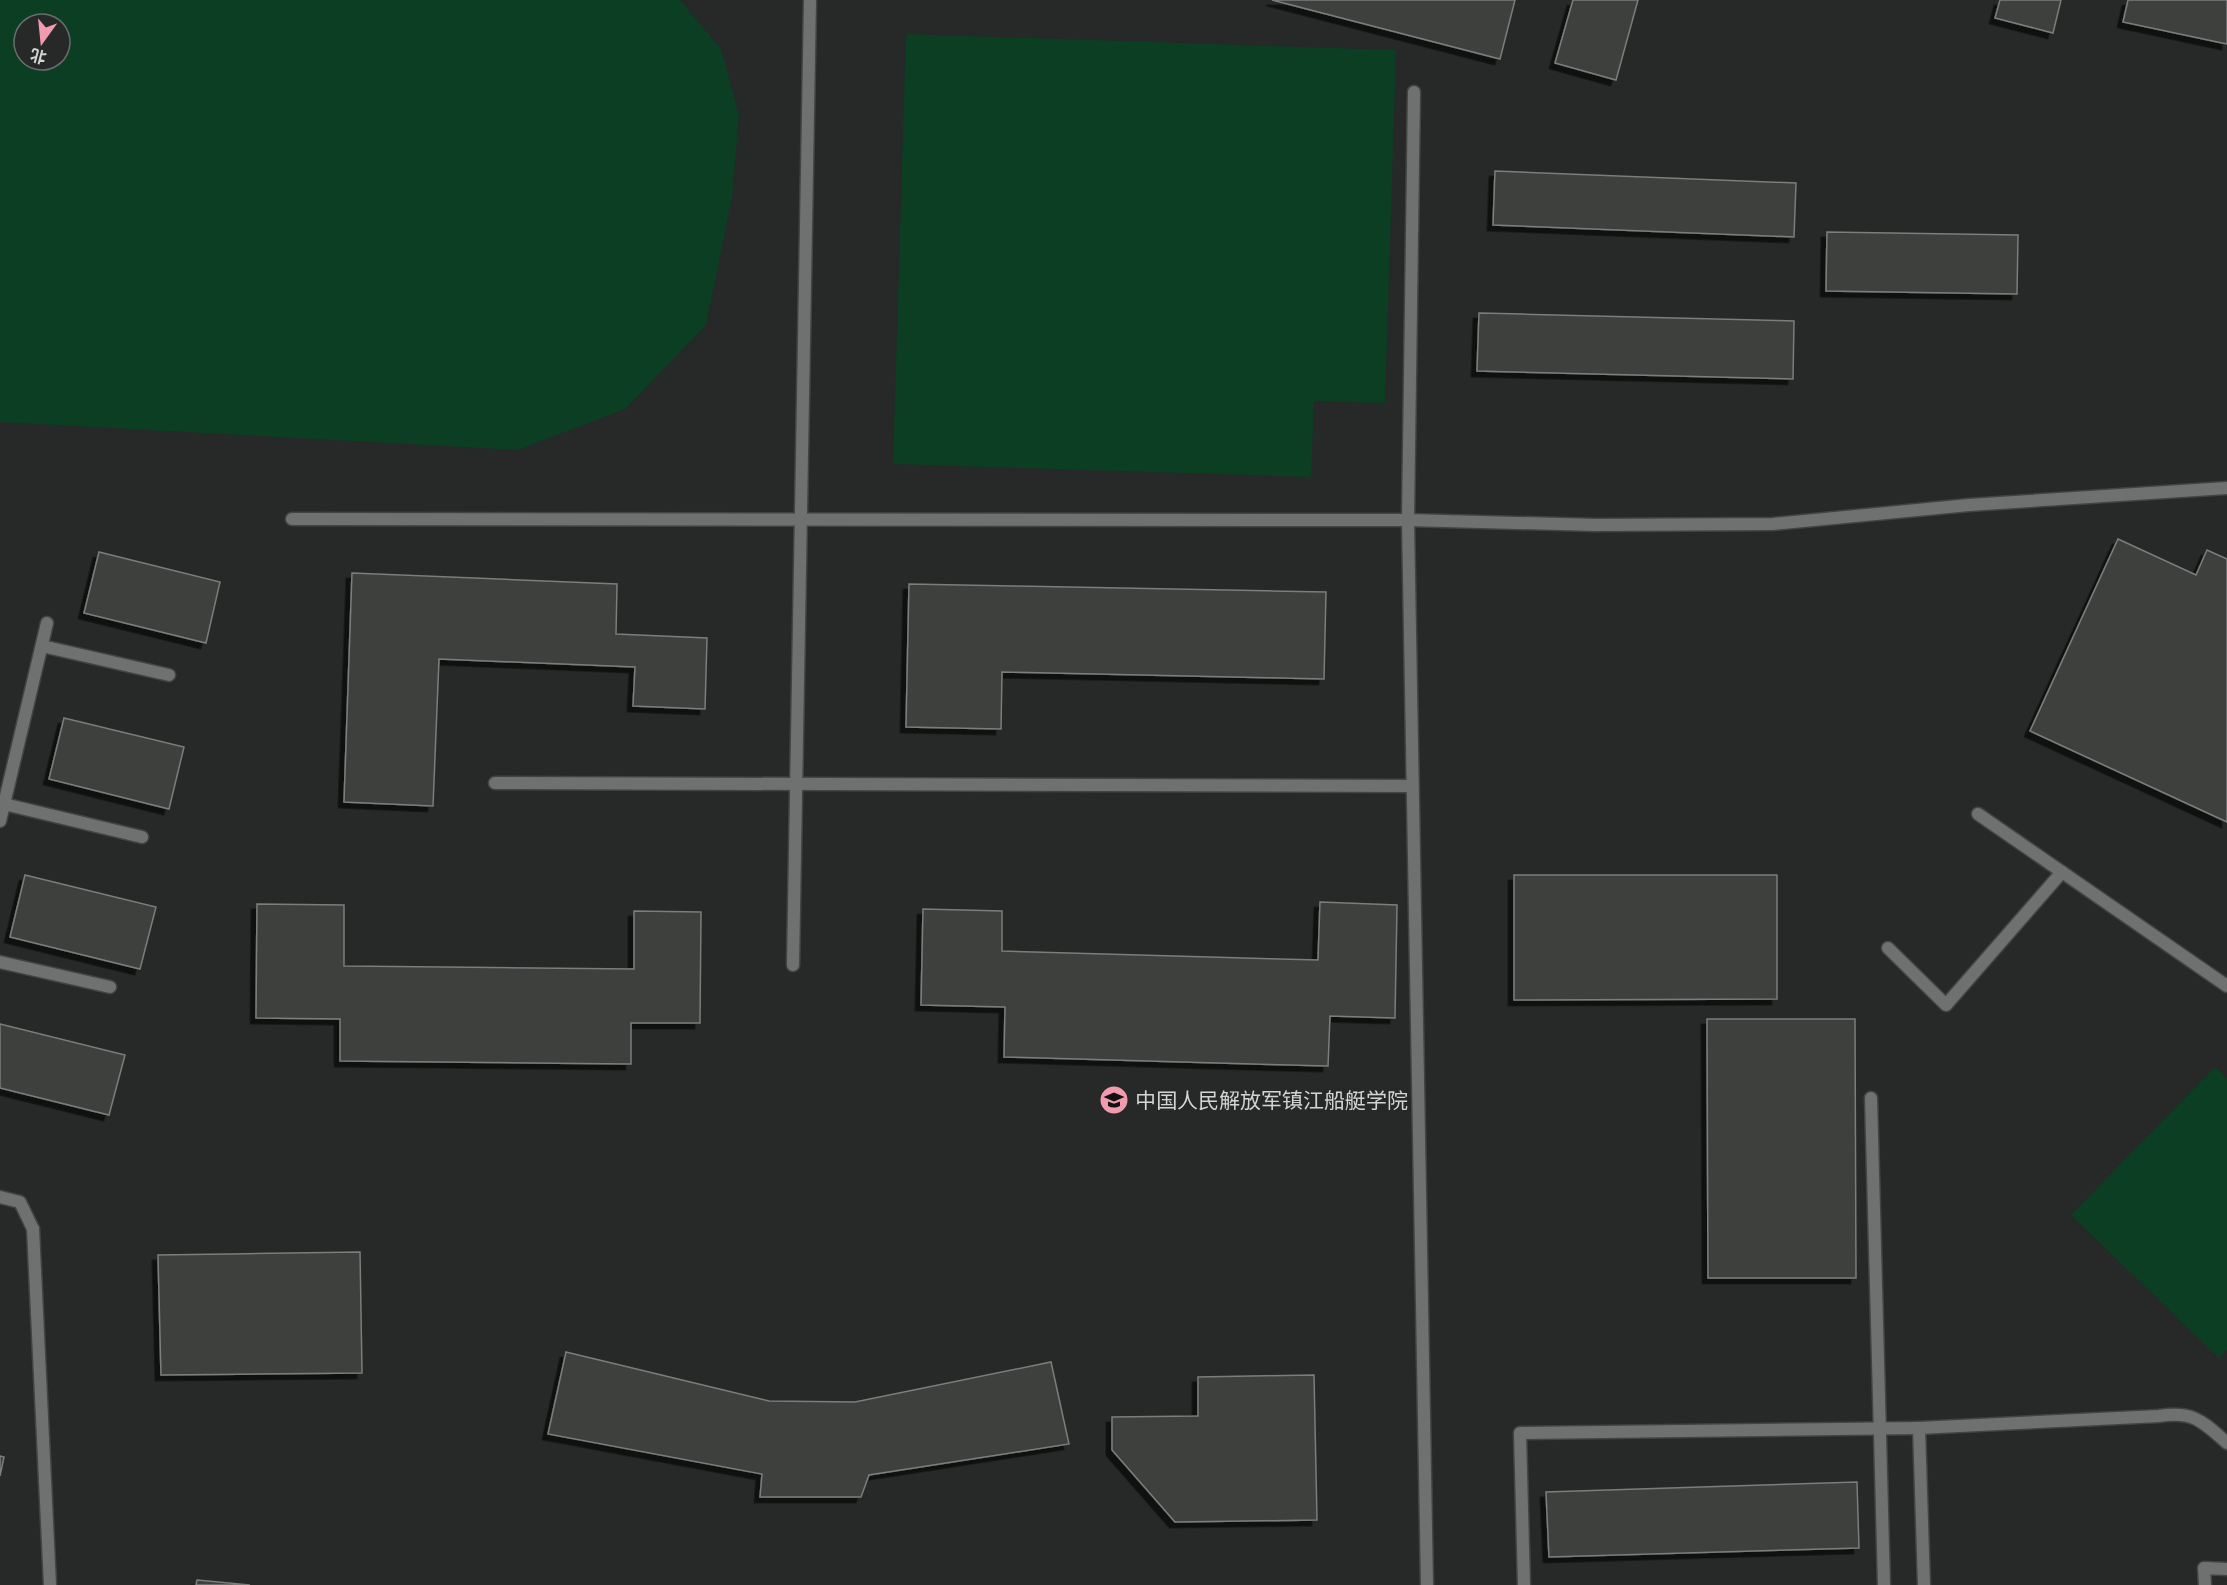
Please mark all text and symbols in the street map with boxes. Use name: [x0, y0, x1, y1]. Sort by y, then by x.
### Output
north arrow: [12, 12, 72, 72]
text: 北: [28, 45, 48, 68]
school or university icon: 中国人民解放军镇江船艇学院: [1098, 1084, 1130, 1116]
place label: 中国人民解放军镇江船艇学院: [1135, 1086, 1408, 1114]

